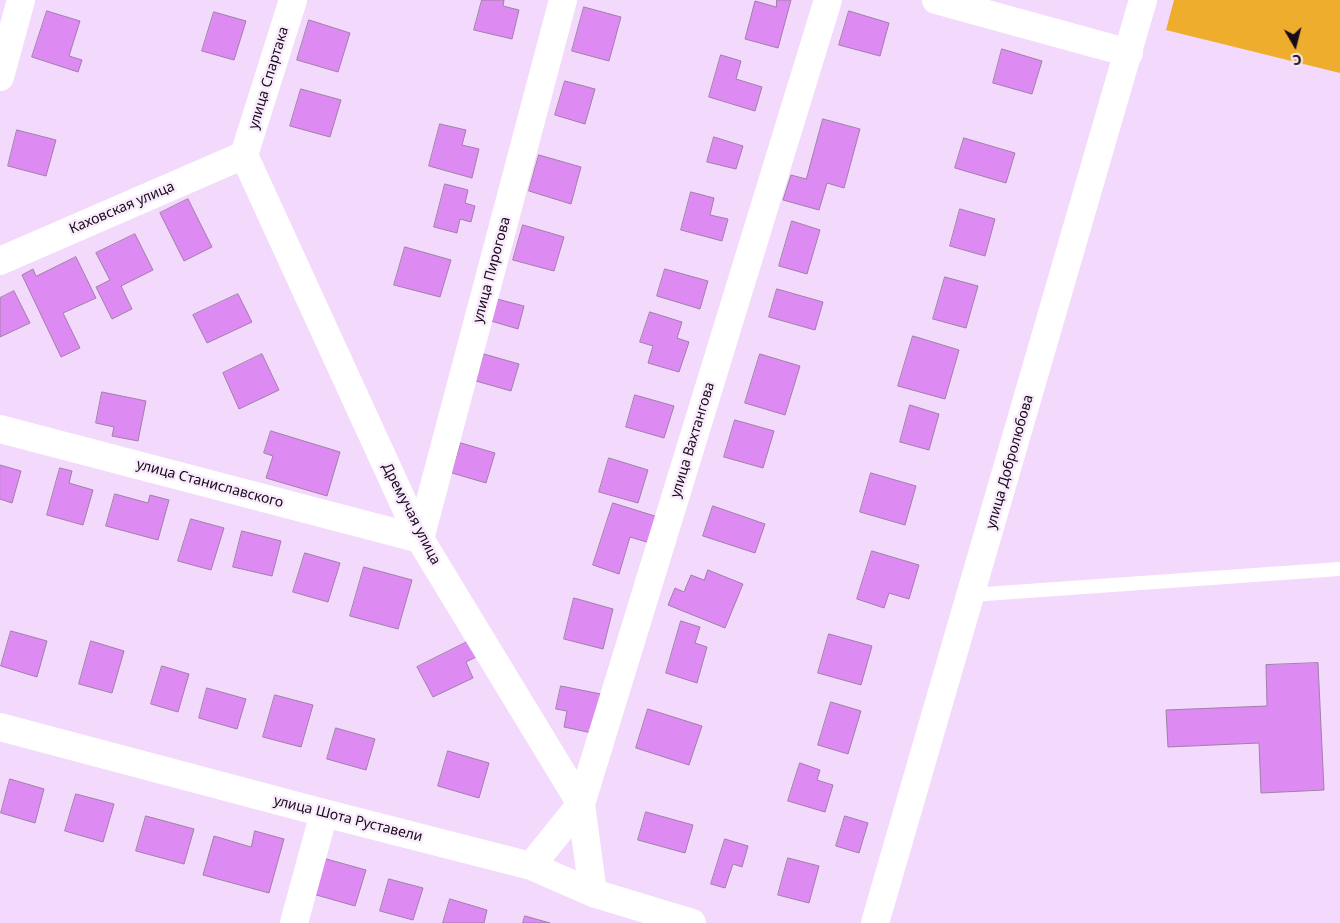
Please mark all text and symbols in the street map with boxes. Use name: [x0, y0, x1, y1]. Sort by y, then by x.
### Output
north arrow: [1270, 20, 1320, 70]
street label: улица Спартака: [245, 25, 293, 131]
text: С: [1291, 50, 1303, 70]
street label: Каховская улица: [67, 178, 177, 238]
street label: улица Пирогова: [470, 215, 514, 325]
street label: улица Вахтангова: [667, 380, 719, 500]
street label: улица Добролюбова: [983, 393, 1037, 531]
street label: улица Станиславского: [135, 456, 285, 512]
street label: Дремучая улица: [378, 460, 444, 568]
street label: улица Шота Руставели: [272, 792, 424, 846]

